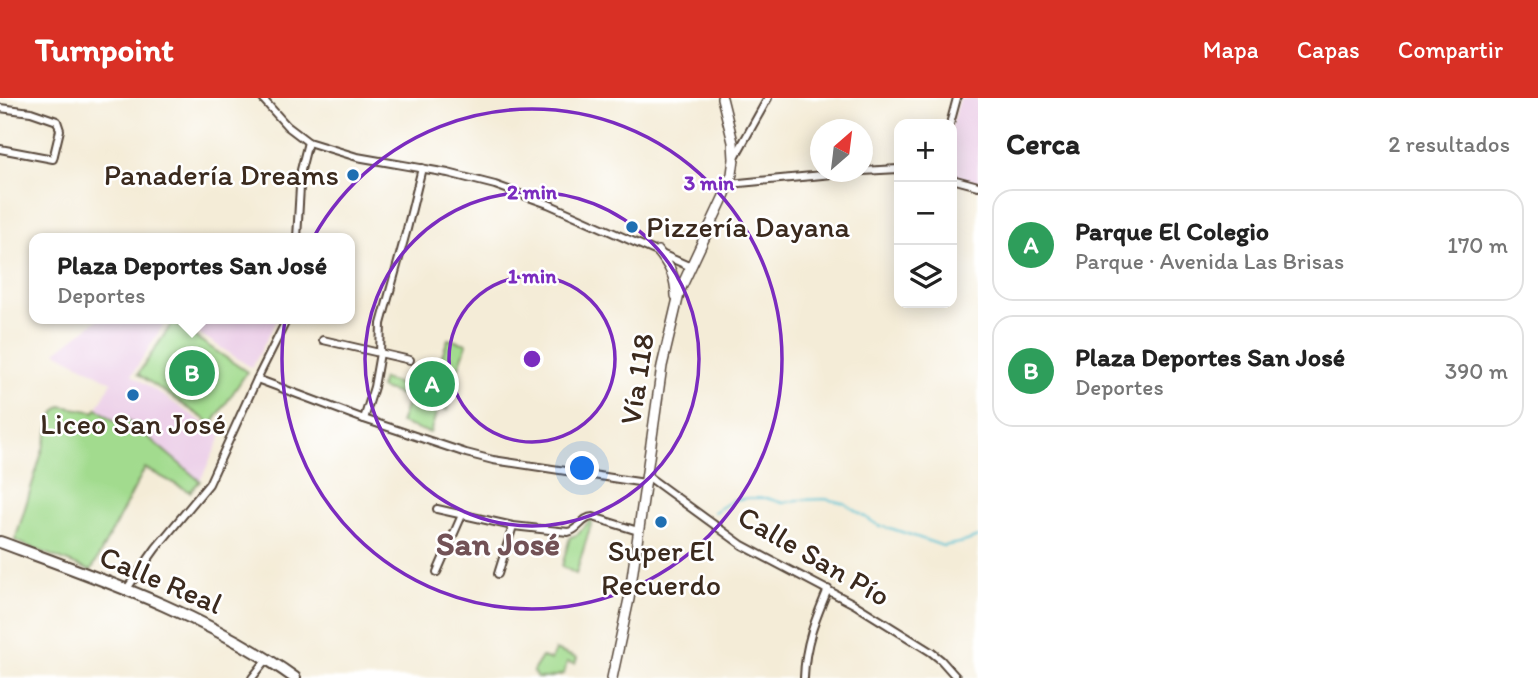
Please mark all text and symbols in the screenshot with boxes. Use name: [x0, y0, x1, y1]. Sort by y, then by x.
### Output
text: Turnpoint: [35, 30, 174, 69]
text: Mapa: [1203, 35, 1259, 64]
text: Capas: [1297, 35, 1360, 64]
text: Compartir: [1398, 35, 1503, 64]
north arrow: [810, 119, 873, 182]
map controls: [894, 119, 957, 308]
button: +: [894, 119, 957, 182]
text: Cerca: [1006, 125, 1080, 162]
text: 2 resultados: [1388, 130, 1510, 158]
place label: Panadería Dreams: [104, 156, 339, 193]
marker: Panadería Dreams: [345, 167, 361, 183]
text: 3 min: [684, 170, 735, 195]
text: 2 min: [507, 179, 558, 204]
button: −: [894, 182, 957, 245]
place label: Pizzería Dayana: [646, 208, 851, 245]
text: Parque El Colegio: [1075, 215, 1269, 247]
marker: Pizzería Dayana: [624, 219, 640, 235]
text: A: [1024, 231, 1038, 259]
text: 170 m: [1447, 231, 1508, 259]
popup: [29, 233, 355, 324]
button: layers: [894, 245, 957, 308]
text: Parque · Avenida Las Brisas: [1075, 247, 1344, 275]
text: Plaza Deportes San José: [57, 249, 327, 281]
text: 1 min: [508, 263, 557, 288]
text: Deportes: [57, 281, 146, 309]
street label: Vía 118: [611, 331, 662, 427]
text: Plaza Deportes San José: [1075, 341, 1345, 373]
pin: B: [169, 347, 215, 399]
centre of rings: [520, 347, 544, 371]
text: B: [1024, 357, 1038, 385]
text: 390 m: [1445, 357, 1508, 385]
pin: A: [409, 358, 455, 410]
text: Deportes: [1075, 373, 1164, 401]
marker: Liceo San José: [125, 387, 141, 403]
place label: Liceo San José: [40, 405, 226, 442]
your location: [565, 451, 599, 485]
street label: Calle San Pío: [732, 497, 897, 614]
marker: Super El Recuerdo: [653, 514, 669, 530]
district label: San José: [436, 524, 560, 563]
place label: Super El Recuerdo: [601, 532, 721, 603]
street label: Calle Real: [94, 537, 229, 622]

